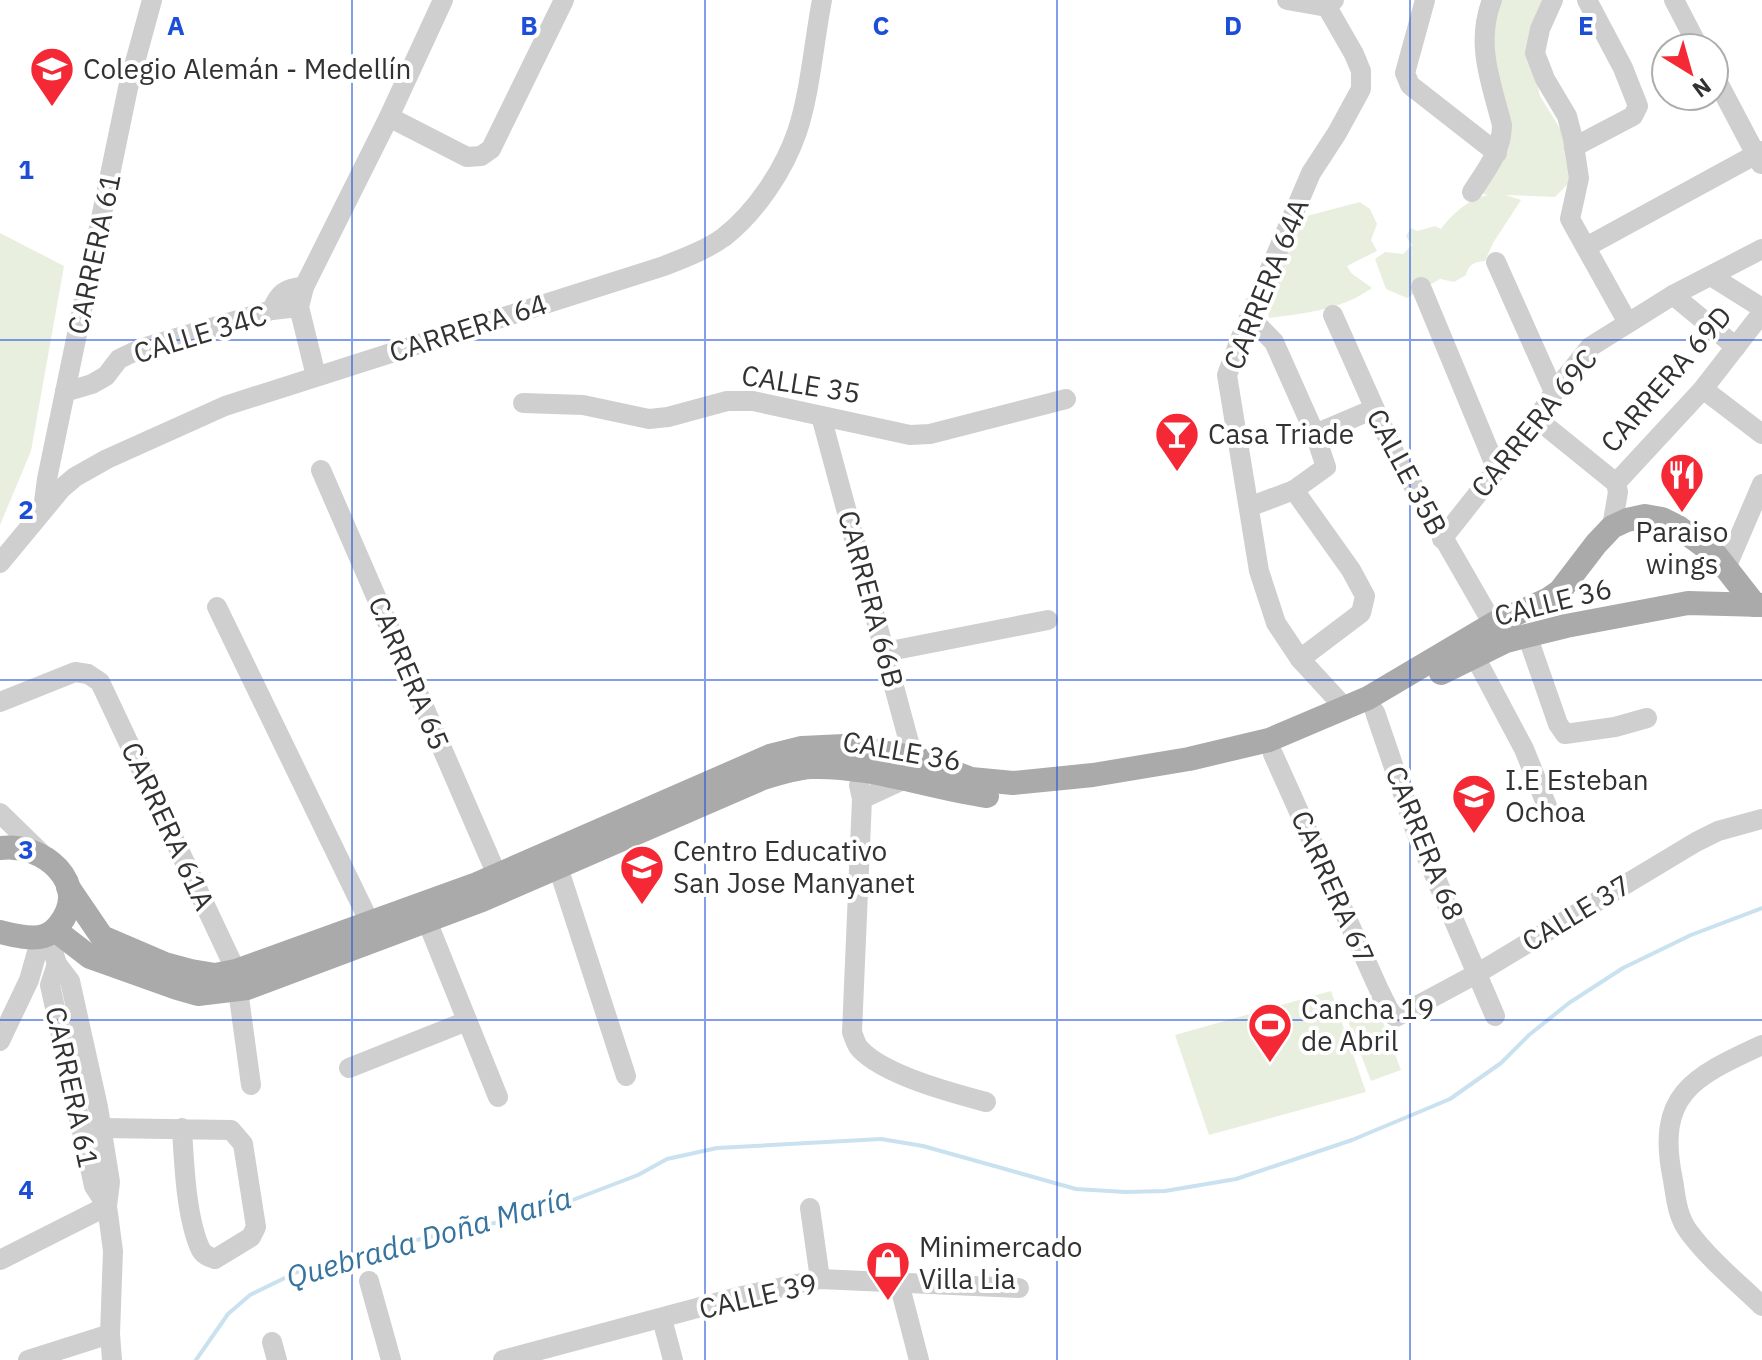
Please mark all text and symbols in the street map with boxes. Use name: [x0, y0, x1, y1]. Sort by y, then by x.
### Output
text: A: [167, 8, 185, 42]
text: B: [520, 8, 538, 42]
text: C: [873, 8, 890, 42]
text: D: [1224, 8, 1242, 42]
text: E: [1578, 8, 1594, 42]
north arrow: [1650, 32, 1730, 112]
school or university icon: Colegio Alemán - Medellín: [28, 45, 76, 108]
place label: Colegio Alemán - Medellín: [83, 50, 411, 87]
text: N: [1687, 72, 1717, 105]
text: 1: [18, 152, 34, 186]
street label: CARRERA 61: [58, 170, 129, 338]
street label: CARRERA 64A: [1214, 193, 1317, 375]
street label: CARRERA 64: [384, 285, 551, 370]
street label: CALLE 34C: [129, 296, 271, 371]
street label: CARRERA 69D: [1592, 298, 1739, 460]
street label: CARRERA 69C: [1462, 341, 1605, 505]
street label: CALLE 35: [739, 356, 863, 411]
street label: CALLE 35B: [1359, 402, 1456, 541]
bar icon: Casa Triade: [1153, 410, 1201, 473]
place label: Casa Triade: [1208, 415, 1354, 452]
restaurant icon: Paraiso wings: [1658, 451, 1706, 514]
text: 2: [18, 492, 34, 526]
street label: CARRERA 66B: [830, 506, 913, 691]
place label: Paraiso wings: [1635, 513, 1729, 582]
street label: CALLE 36: [1490, 569, 1616, 634]
street label: CARRERA 65: [360, 590, 458, 755]
street label: CALLE 36: [840, 722, 964, 779]
street label: CARRERA 61A: [113, 736, 224, 916]
street label: CARRERA 68: [1378, 760, 1473, 926]
place label: I.E Esteban Ochoa: [1505, 761, 1649, 830]
school or university icon: I.E Esteban Ochoa: [1450, 772, 1498, 835]
street label: CARRERA 67: [1283, 805, 1384, 969]
text: 3: [18, 832, 34, 866]
place label: Centro Educativo San Jose Manyanet: [673, 832, 915, 901]
school or university icon: Centro Educativo San Jose Manyanet: [618, 843, 666, 906]
street label: CALLE 37: [1515, 866, 1637, 959]
place label: Cancha 19 de Abril: [1301, 990, 1434, 1059]
sports icon: Cancha 19 de Abril: [1246, 1001, 1294, 1064]
street label: CARRERA 61: [37, 1003, 108, 1171]
text: 4: [18, 1172, 34, 1206]
water label: Quebrada Doña María: [282, 1177, 576, 1296]
place label: Minimercado Villa Lia: [919, 1228, 1083, 1297]
shop icon: Minimercado Villa Lia: [864, 1239, 912, 1302]
street label: CALLE 39: [695, 1264, 820, 1327]

